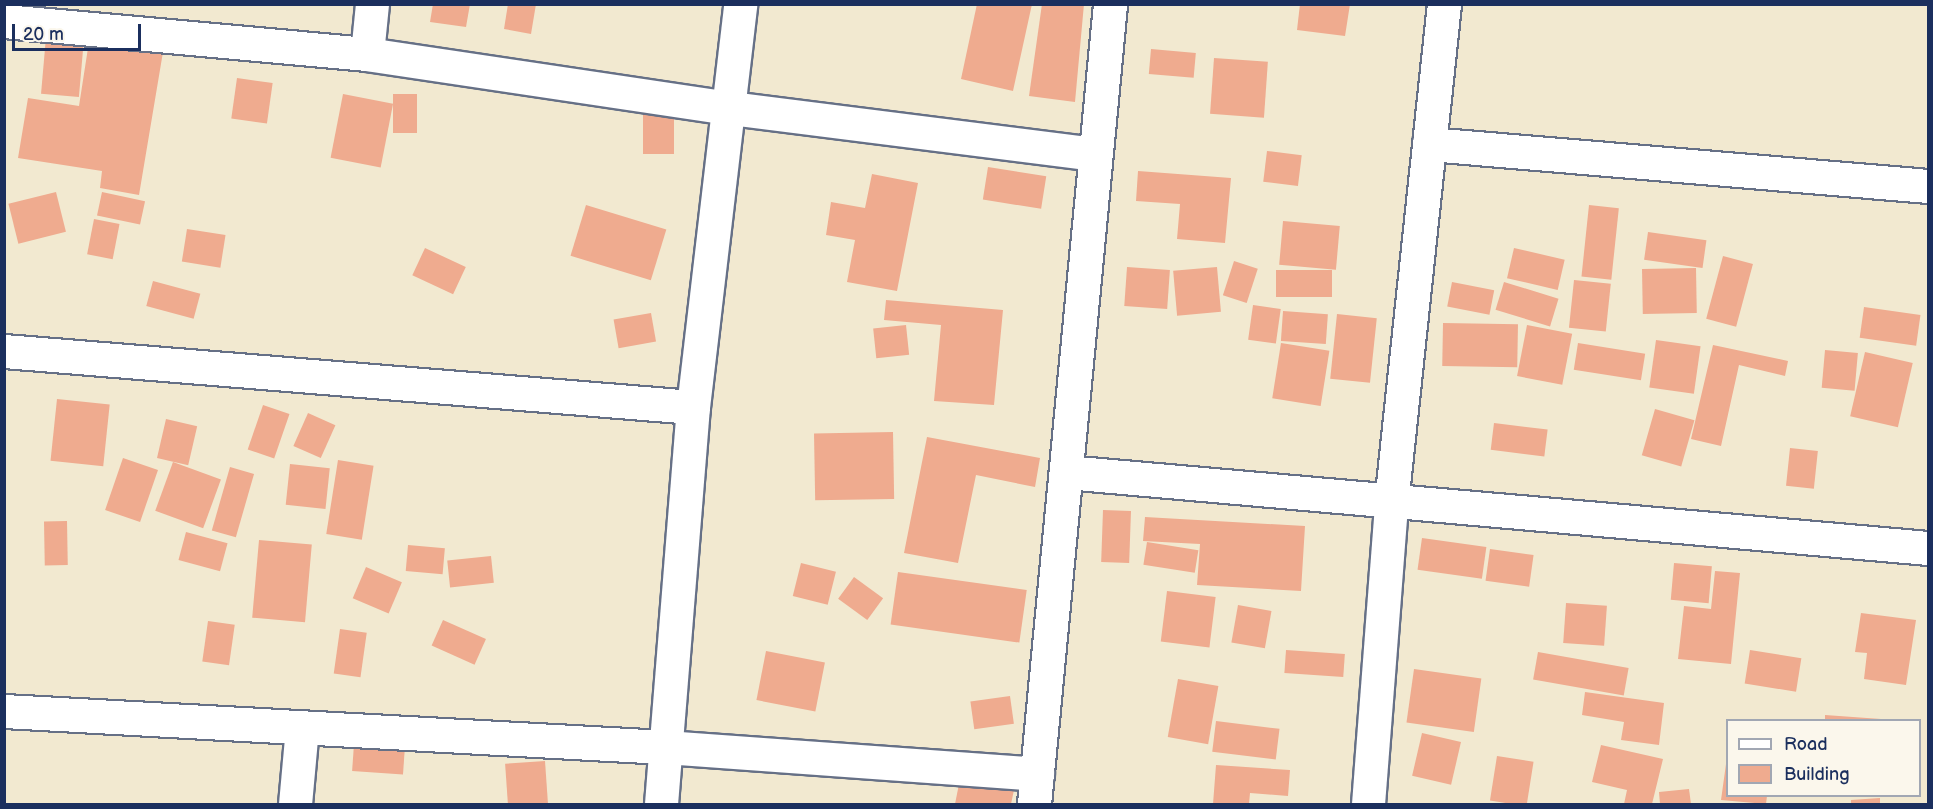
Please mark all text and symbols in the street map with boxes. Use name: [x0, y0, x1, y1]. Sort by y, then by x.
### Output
scale bar: [15, 12, 144, 50]
text: 20 m: [23, 24, 64, 45]
legend: [1726, 719, 1921, 797]
text: Road: [1784, 734, 1828, 755]
text: Building: [1784, 764, 1850, 785]

